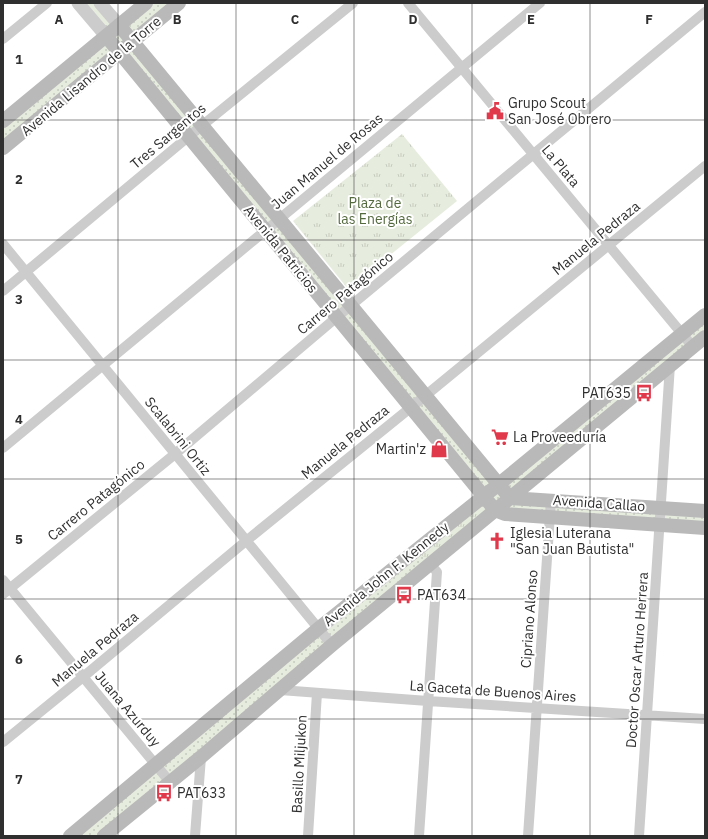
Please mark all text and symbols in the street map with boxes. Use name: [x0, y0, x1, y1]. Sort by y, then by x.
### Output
text: B: [173, 11, 182, 28]
text: C: [291, 11, 300, 28]
text: D: [408, 11, 418, 28]
text: E: [527, 11, 535, 28]
text: F: [645, 11, 653, 28]
street label: Avenida Lisandro de la Torre: [18, 13, 164, 139]
text: 1: [15, 51, 23, 68]
place label: Grupo Scout San José Obrero: [508, 94, 612, 128]
street label: Tres Sargentos: [127, 99, 210, 173]
public building icon: Grupo Scout San José Obrero: [485, 101, 505, 121]
street label: Juan Manuel de Rosas: [268, 109, 387, 213]
street label: La Plata: [538, 141, 584, 191]
text: 2: [15, 171, 23, 188]
park label: Plaza de las Energías: [337, 194, 413, 228]
street label: Manuela Pedraza: [549, 197, 644, 279]
street label: Avenida Patricios: [240, 201, 322, 297]
street label: Carrero Patagónico: [293, 247, 397, 338]
text: 3: [15, 291, 23, 308]
bus stop icon: PAT635: [634, 383, 654, 403]
place label: PAT635: [582, 384, 631, 402]
street label: Scalabrini Ortiz: [141, 393, 215, 479]
street label: Manuela Pedraza: [298, 401, 393, 483]
text: 4: [15, 411, 23, 428]
supermarket icon: La Proveeduría: [490, 427, 510, 447]
place label: La Proveeduría: [513, 428, 607, 446]
shop icon: Martin'z: [429, 439, 449, 459]
place label: Martin'z: [376, 440, 427, 458]
street label: Carrero Patagónico: [44, 455, 148, 545]
street label: Avenida Callao: [552, 491, 646, 515]
street label: Avenida John F. Kennedy: [320, 518, 452, 630]
place label: Iglesia Luterana "San Juan Bautista": [510, 524, 634, 558]
text: 5: [15, 531, 23, 548]
church icon: Iglesia Luterana "San Juan Bautista": [487, 531, 507, 551]
street label: Cipriano Alonso: [517, 569, 541, 669]
street label: Doctor Oscar Arturo Herrera: [622, 571, 652, 749]
bus stop icon: PAT634: [394, 585, 414, 605]
place label: PAT634: [417, 586, 466, 604]
street label: Manuela Pedraza: [48, 607, 142, 690]
text: 6: [15, 651, 23, 668]
street label: Juana Azurduy: [91, 668, 165, 750]
street label: La Gaceta de Buenos Aires: [409, 676, 577, 706]
street label: Basillo Miljukon: [287, 714, 311, 814]
text: 7: [15, 771, 23, 788]
bus stop icon: PAT633: [154, 783, 174, 803]
place label: PAT633: [177, 784, 226, 802]

